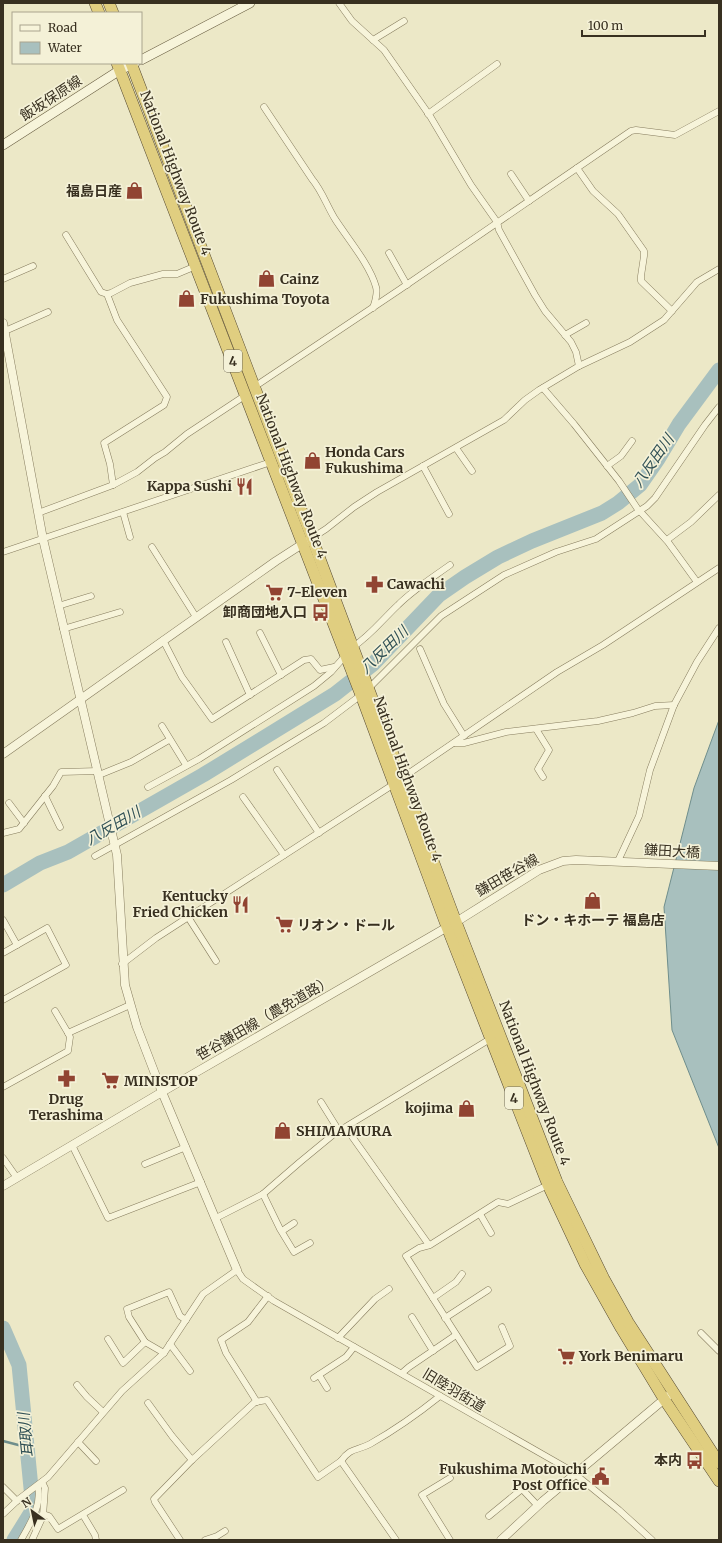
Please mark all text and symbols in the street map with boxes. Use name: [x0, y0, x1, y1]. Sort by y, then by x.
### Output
legend: [12, 12, 142, 64]
scale bar: [582, 12, 705, 38]
text: 100 m: [588, 18, 623, 33]
text: Road: [48, 20, 77, 35]
text: Water: [47, 40, 83, 55]
street label: 飯坂保原線: [17, 71, 85, 125]
street label: National Highway Route 4: [136, 88, 216, 258]
shop icon: 福島日産: [125, 181, 145, 201]
place label: 福島日産: [66, 182, 122, 200]
shop icon: Cainz: [257, 269, 277, 289]
place label: Cainz: [280, 270, 319, 288]
shop icon: Fukushima Toyota: [177, 289, 197, 309]
place label: Fukushima Toyota: [200, 290, 330, 308]
road number: 4: [224, 350, 242, 372]
street label: National Highway Route 4: [252, 391, 332, 561]
water label: 八反田川: [628, 429, 679, 491]
place label: Honda Cars Fukushima: [325, 443, 405, 477]
shop icon: Honda Cars Fukushima: [302, 450, 322, 470]
restaurant icon: Kappa Sushi: [235, 476, 255, 496]
place label: Kappa Sushi: [147, 477, 232, 495]
pharmacy icon: Cawachi: [364, 574, 384, 594]
place label: Cawachi: [387, 575, 445, 593]
supermarket icon: 7-Eleven: [264, 582, 284, 602]
place label: 7-Eleven: [287, 583, 348, 601]
bus stop icon: 卸商団地入口: [310, 602, 330, 622]
place label: 卸商団地入口: [223, 603, 307, 621]
water label: 八反田川: [355, 621, 413, 677]
street label: National Highway Route 4: [370, 694, 447, 865]
water label: 八反田川: [82, 801, 145, 849]
street label: 鎌田大橋: [644, 841, 700, 861]
street label: 鎌田笹谷線: [472, 850, 542, 900]
place label: Kentucky Fried Chicken: [133, 887, 229, 921]
shop icon: ドン・キホーテ 福島店: [583, 890, 603, 910]
restaurant icon: Kentucky Fried Chicken: [231, 894, 251, 914]
place label: ドン・キホーテ 福島店: [521, 911, 665, 929]
supermarket icon: リオン・ドール: [274, 915, 294, 935]
place label: リオン・ドール: [297, 916, 395, 934]
street label: 笹谷鎌田線（農免道路）: [193, 972, 335, 1064]
street label: National Highway Route 4: [496, 998, 574, 1168]
pharmacy icon: Drug Terashima: [56, 1069, 76, 1089]
supermarket icon: MINISTOP: [101, 1071, 121, 1091]
place label: MINISTOP: [124, 1072, 198, 1090]
road number: 4: [505, 1087, 523, 1109]
place label: Drug Terashima: [29, 1090, 103, 1124]
shop icon: kojima: [456, 1098, 476, 1118]
place label: kojima: [405, 1099, 453, 1117]
shop icon: SHIMAMURA: [273, 1121, 293, 1141]
place label: SHIMAMURA: [296, 1122, 393, 1140]
supermarket icon: York Benimaru: [556, 1346, 576, 1366]
place label: York Benimaru: [578, 1347, 683, 1365]
street label: 旧陸羽街道: [419, 1364, 489, 1416]
water label: 耳取川: [13, 1410, 37, 1458]
bus stop icon: 本内: [685, 1450, 705, 1470]
place label: 本内: [654, 1451, 682, 1469]
place label: Fukushima Motouchi Post Office: [439, 1460, 587, 1494]
public building icon: Fukushima Motouchi Post Office: [590, 1467, 610, 1487]
north arrow: [12, 1491, 52, 1531]
text: N: [19, 1494, 34, 1511]

